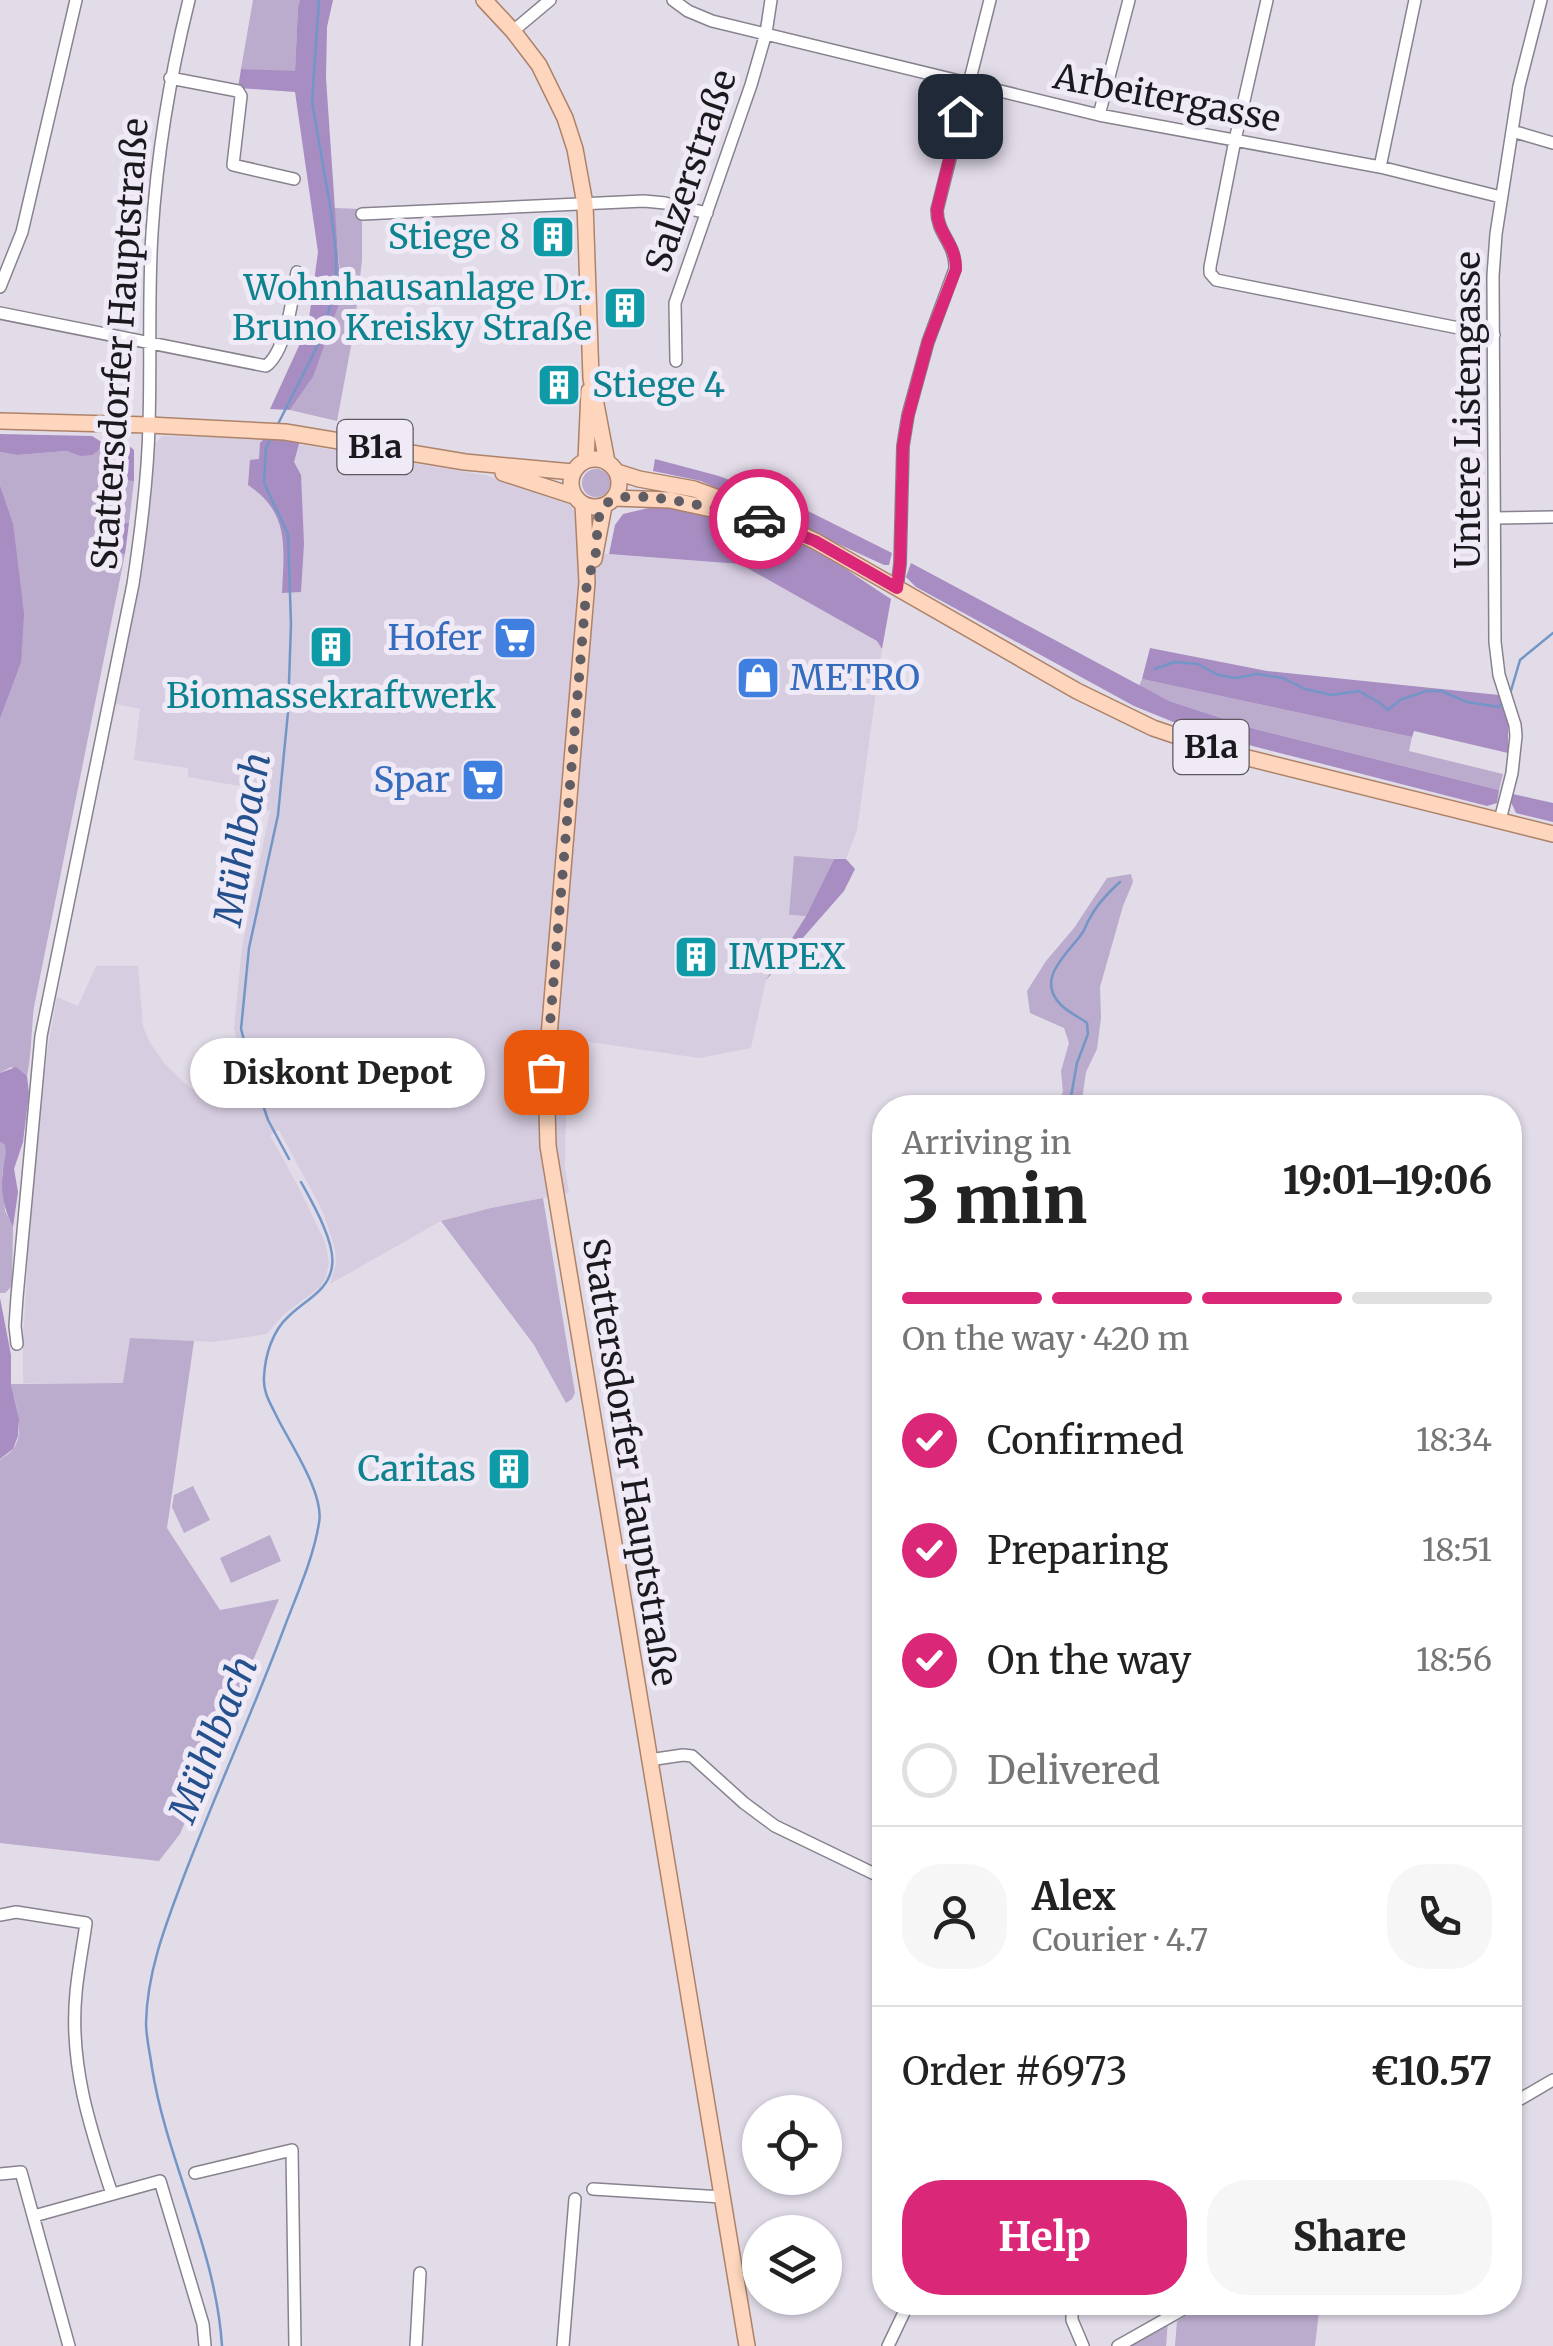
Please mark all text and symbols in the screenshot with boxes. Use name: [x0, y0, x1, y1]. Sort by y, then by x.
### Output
street label: Arbeitergasse: [1049, 54, 1284, 142]
street label: Salzerstraße: [636, 64, 746, 278]
pin: [918, 74, 1003, 159]
icon: home: [933, 89, 988, 144]
street label: Stattersdorfer Hauptstraße: [82, 117, 158, 571]
building icon: Stiege 8: [530, 214, 576, 260]
place label: Stiege 8: [388, 215, 520, 259]
street label: Untere Listengasse: [1446, 251, 1490, 569]
place label: Wohnhausanlage Dr. Bruno Kreisky Straße: [232, 266, 592, 350]
building icon: Wohnhausanlage Dr. Bruno Kreisky Straße: [602, 285, 648, 331]
building icon: Stiege 4: [536, 362, 582, 408]
place label: Stiege 4: [592, 363, 725, 407]
road number: B1a: [338, 420, 412, 474]
courier: [709, 469, 809, 569]
icon: car: [732, 492, 787, 547]
supermarket icon: Hofer: [492, 615, 538, 661]
place label: Hofer: [387, 616, 482, 660]
building icon: Biomassekraftwerk: [308, 624, 354, 670]
shop icon: METRO: [735, 655, 781, 701]
place label: METRO: [790, 656, 920, 700]
place label: Biomassekraftwerk: [166, 674, 496, 718]
road number: B1a: [1174, 720, 1248, 774]
water label: Mühlbach: [203, 749, 280, 931]
supermarket icon: Spar: [460, 757, 506, 803]
place label: Spar: [373, 758, 450, 802]
building icon: IMPEX: [673, 934, 719, 980]
place label: IMPEX: [728, 935, 845, 979]
pin: [504, 1030, 589, 1115]
callout: Diskont Depot: [191, 1037, 486, 1107]
icon: bag: [519, 1045, 574, 1100]
text: Diskont Depot: [223, 1053, 452, 1093]
text: Arriving in: [902, 1123, 1071, 1163]
text: 19:01–19:06: [1283, 1157, 1492, 1204]
text: 3 min: [902, 1159, 1087, 1241]
street label: Stattersdorfer Hauptstraße: [573, 1235, 687, 1689]
text: On the way · 420 m: [902, 1319, 1189, 1359]
icon: check: [902, 1413, 957, 1468]
text: Confirmed: [987, 1417, 1184, 1464]
text: 18:34: [1416, 1420, 1492, 1460]
building icon: Caritas: [486, 1446, 532, 1492]
place label: Caritas: [358, 1447, 476, 1491]
icon: check: [902, 1523, 957, 1578]
text: Preparing: [987, 1527, 1169, 1574]
text: 18:51: [1422, 1530, 1492, 1570]
icon: check: [902, 1633, 957, 1688]
text: On the way: [987, 1637, 1191, 1684]
text: 18:56: [1416, 1640, 1492, 1680]
water label: Mühlbach: [158, 1649, 267, 1831]
text: Delivered: [987, 1747, 1160, 1794]
button: person: [902, 1864, 1007, 1969]
button: phone: [1387, 1864, 1492, 1969]
text: Alex: [1032, 1873, 1116, 1920]
text: Courier · 4.7: [1032, 1920, 1208, 1960]
text: Order #6973: [902, 2048, 1127, 2095]
text: €10.57: [1371, 2048, 1492, 2095]
map controls: [742, 2095, 842, 2315]
button: locate: [742, 2095, 842, 2195]
button: Help: [902, 2180, 1187, 2295]
button: Share: [1207, 2180, 1492, 2295]
button: layers: [742, 2215, 842, 2315]

